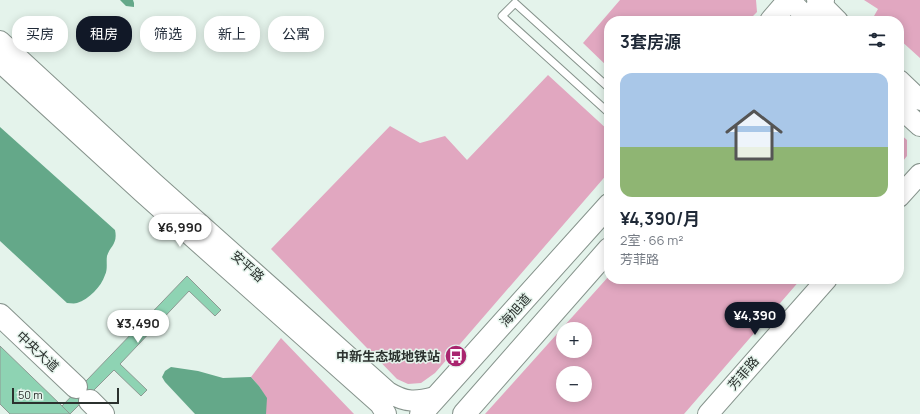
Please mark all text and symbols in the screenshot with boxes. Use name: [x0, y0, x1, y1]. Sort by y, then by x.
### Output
chip: 买房: [12, 16, 68, 52]
chip: 租房: [76, 16, 132, 52]
chip: 筛选: [140, 16, 196, 52]
chip: 新上: [204, 16, 260, 52]
chip: 公寓: [268, 16, 324, 52]
icon: filters: [866, 29, 888, 51]
text: 3套房源: [620, 30, 681, 53]
icon: home: [718, 99, 790, 171]
text: ¥4,390/月: [620, 207, 700, 230]
pin: ¥6,990: [147, 214, 213, 248]
text: ¥6,990: [158, 218, 202, 236]
text: 2室 · 66 m²: [620, 231, 684, 249]
street label: 安平路: [227, 246, 269, 286]
text: 芳菲路: [620, 250, 659, 268]
street label: 海旭道: [495, 289, 535, 331]
pin: ¥4,390: [722, 302, 788, 336]
text: ¥4,390: [734, 306, 776, 324]
pin: ¥3,490: [105, 310, 171, 344]
text: ¥3,490: [116, 314, 160, 332]
map controls: [556, 322, 592, 402]
button: +: [556, 322, 592, 358]
street label: 中央大道: [13, 327, 63, 375]
bus stop icon: 中新生态城地铁站: [443, 343, 469, 369]
place label: 中新生态城地铁站: [336, 347, 440, 365]
street label: 芳菲路: [723, 352, 763, 394]
button: −: [556, 366, 592, 402]
scale bar: [12, 386, 119, 405]
text: 50 m: [18, 387, 43, 402]

